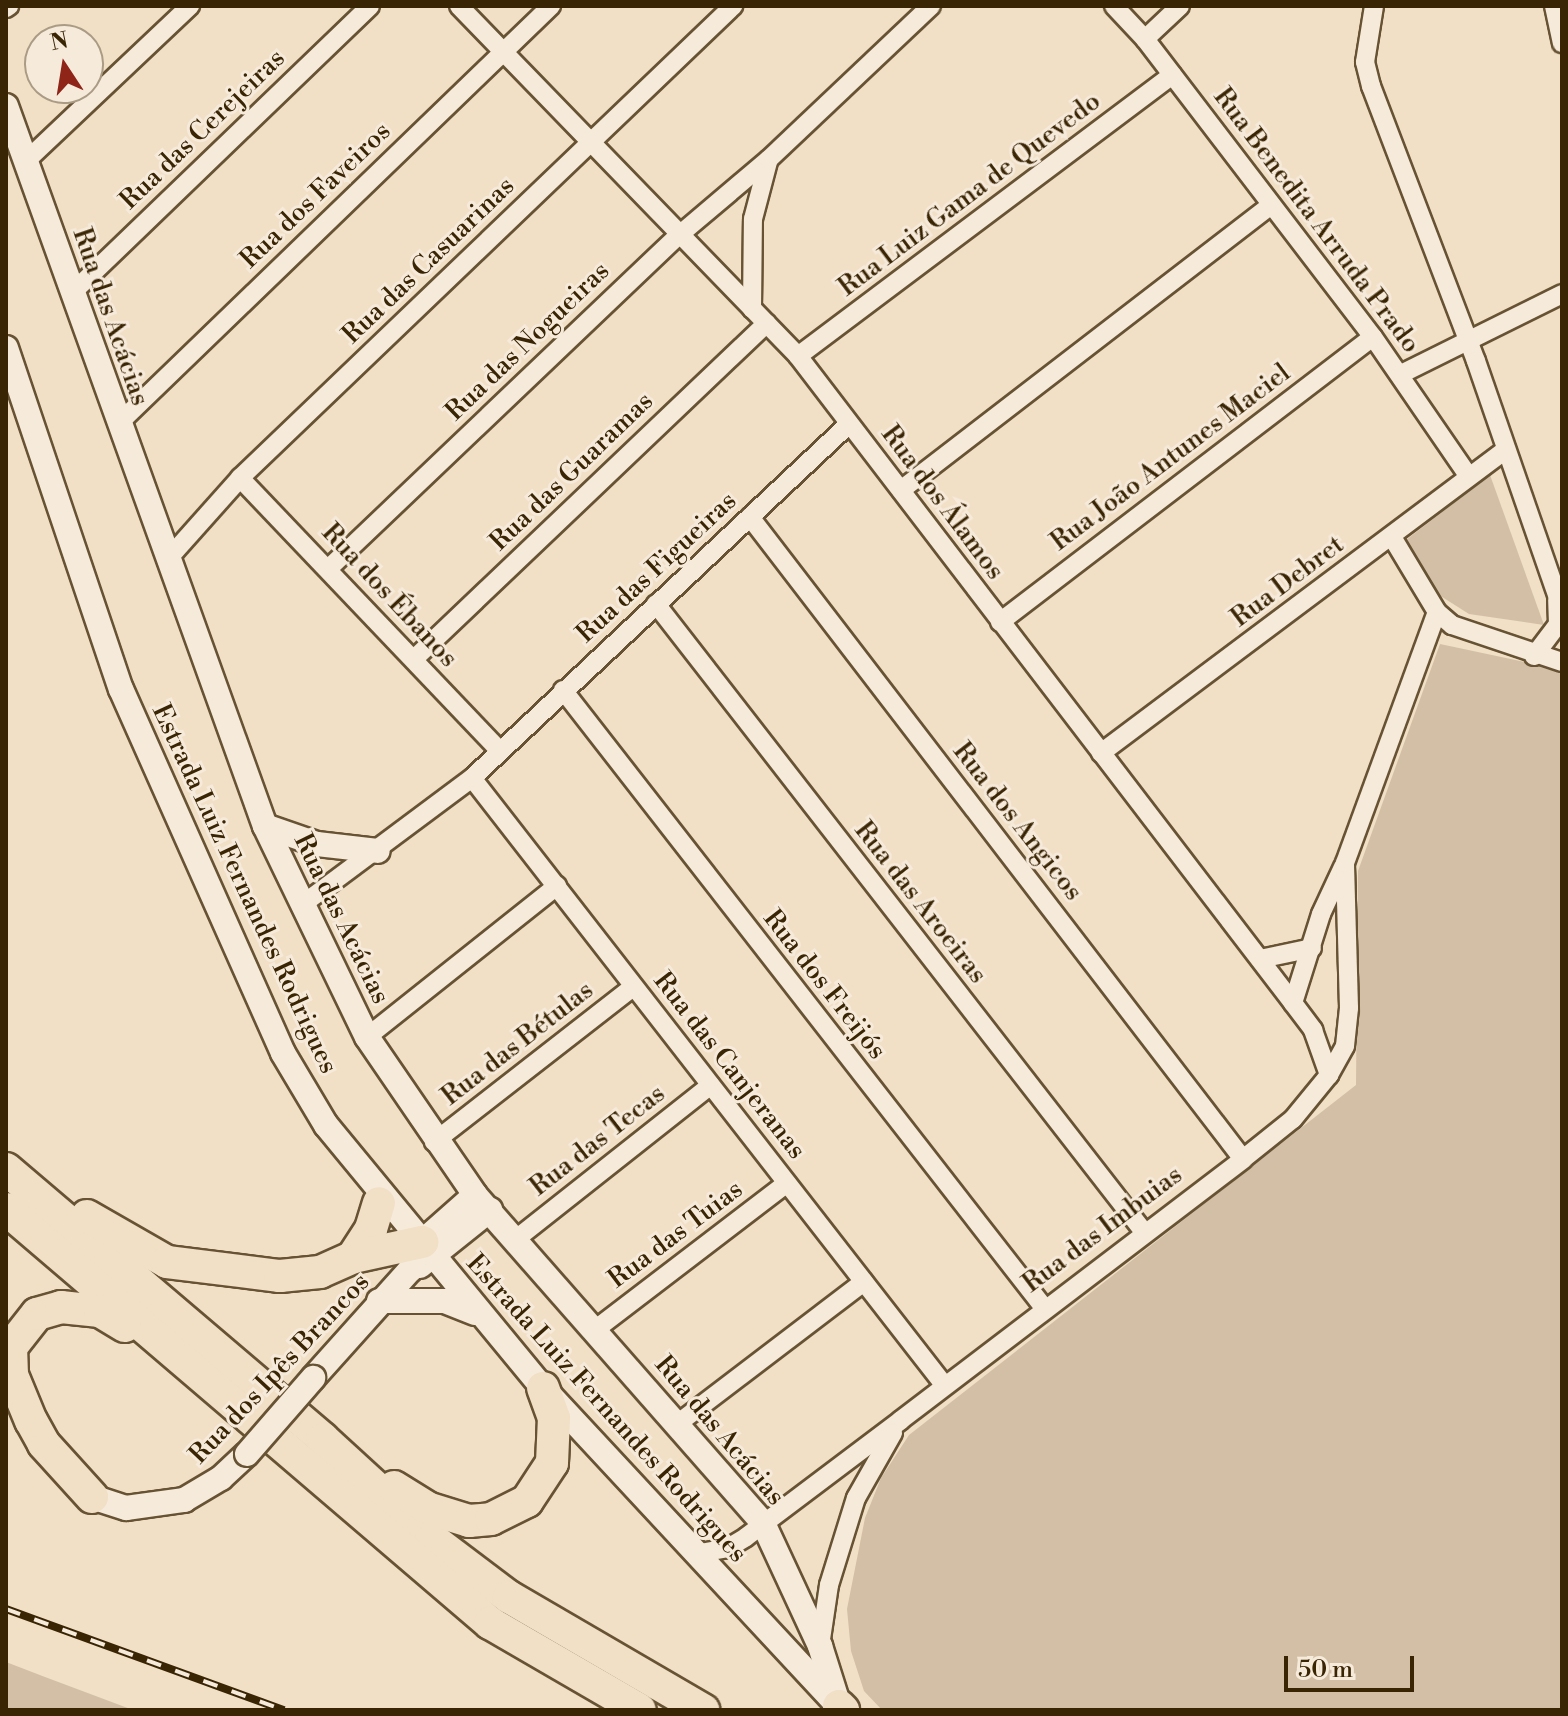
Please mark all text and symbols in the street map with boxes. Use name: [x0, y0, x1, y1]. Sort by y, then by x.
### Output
north arrow: [24, 24, 104, 104]
text: N: [48, 27, 71, 57]
street label: Rua das Cerejeiras: [114, 43, 292, 217]
street label: Rua Benedita Arruda Prado: [1206, 82, 1426, 360]
street label: Rua Luiz Gama de Quevedo: [833, 86, 1107, 304]
street label: Rua dos Faveiros: [234, 116, 398, 276]
street label: Rua das Casuarinas: [337, 171, 521, 351]
street label: Rua das Acácias: [65, 224, 155, 410]
street label: Rua das Nogueiras: [440, 256, 616, 428]
street label: Rua João Antunes Maciel: [1045, 358, 1297, 558]
street label: Rua das Guaramas: [484, 386, 660, 558]
street label: Rua dos Álamos: [874, 420, 1010, 586]
street label: Rua das Figueiras: [571, 486, 743, 650]
street label: Rua dos Ébanos: [315, 518, 463, 674]
street label: Rua Debret: [1226, 530, 1350, 634]
street label: Estrada Luiz Fernandes Rodrigues: [145, 699, 343, 1079]
street label: Rua dos Angicos: [946, 737, 1088, 907]
street label: Rua das Aroeiras: [847, 816, 993, 990]
street label: Rua das Acácias: [286, 829, 396, 1009]
street label: Rua dos Freijós: [756, 904, 892, 1066]
street label: Rua das Canjeranas: [646, 966, 812, 1166]
street label: Rua das Bétulas: [436, 975, 600, 1113]
street label: Rua das Tecas: [524, 1079, 672, 1203]
street label: Rua das Imbuias: [1017, 1160, 1189, 1300]
street label: Rua das Tuias: [603, 1174, 749, 1296]
street label: Estrada Luiz Fernandes Rodrigues: [459, 1248, 753, 1570]
street label: Rua dos Ipês Brancos: [184, 1267, 376, 1471]
street label: Rua das Acácias: [647, 1350, 791, 1512]
scale bar: [1288, 1640, 1418, 1690]
text: 50 m: [1298, 1655, 1353, 1685]

